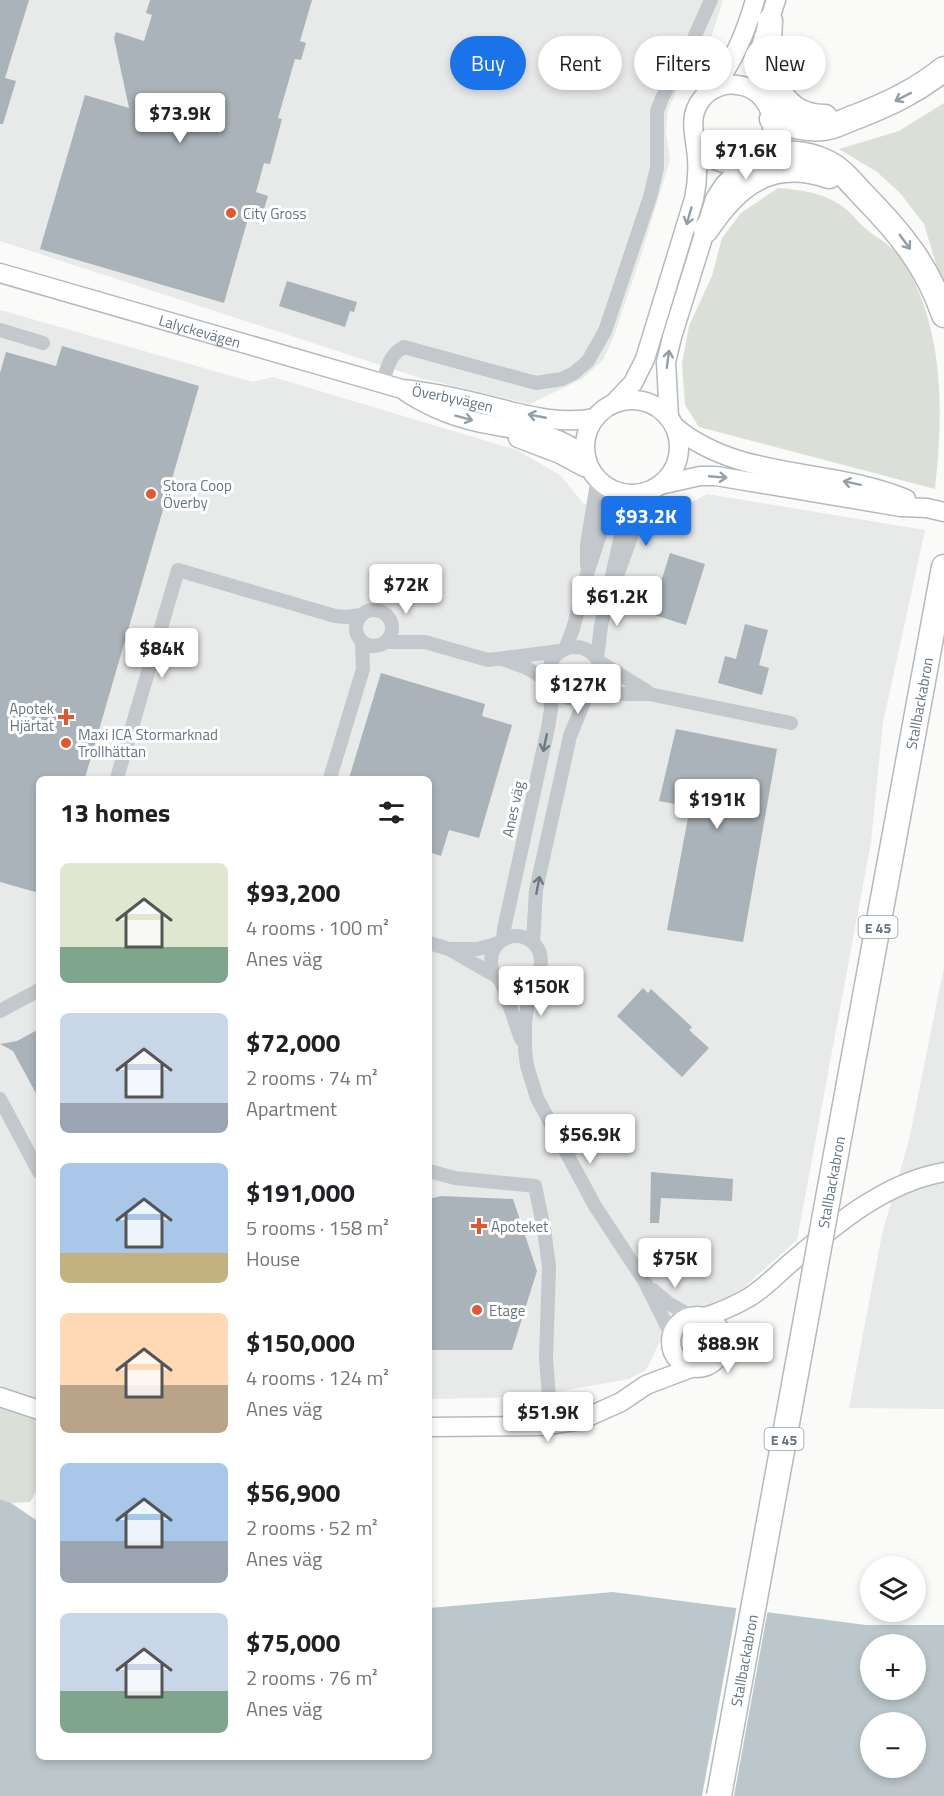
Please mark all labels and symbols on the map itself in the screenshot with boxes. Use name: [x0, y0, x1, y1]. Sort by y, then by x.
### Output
one-way arrow: [895, 91, 912, 103]
pin: $73.9K: [131, 93, 229, 144]
pin: $71.6K: [697, 130, 795, 181]
place label: City Gross: [243, 202, 306, 225]
marker: City Gross: [224, 206, 238, 220]
one-way arrow: [683, 206, 695, 225]
one-way arrow: [899, 233, 912, 249]
street label: Lalyckevägen: [156, 308, 244, 353]
one-way arrow: [662, 350, 673, 369]
street label: Överbyvägen: [411, 379, 496, 418]
one-way arrow: [528, 410, 548, 421]
one-way arrow: [454, 413, 473, 425]
one-way arrow: [708, 472, 727, 483]
place label: Stora Coop Överby: [163, 474, 232, 514]
one-way arrow: [843, 477, 862, 488]
marker: Stora Coop Överby: [144, 487, 158, 501]
pin: $93.2K: [597, 496, 695, 547]
pin: $72K: [370, 564, 442, 615]
pin: $61.2K: [568, 576, 666, 627]
pin: $84K: [126, 628, 198, 679]
street label: Stallbackabron: [899, 655, 939, 751]
pin: $127K: [536, 664, 620, 715]
place label: Apotek Hjärtat: [9, 697, 55, 737]
marker: Apotek Hjärtat: [59, 710, 73, 724]
place label: Maxi ICA Stormarknad Trollhättan: [78, 723, 218, 763]
one-way arrow: [539, 733, 550, 752]
marker: Maxi ICA Stormarknad Trollhättan: [59, 736, 73, 750]
street label: Anes väg: [496, 778, 530, 839]
pin: $191K: [675, 779, 759, 830]
one-way arrow: [533, 875, 544, 895]
road number: E 45: [858, 916, 898, 938]
pin: $150K: [499, 966, 583, 1017]
pin: $56.9K: [541, 1114, 639, 1165]
street label: Stallbackabron: [811, 1134, 851, 1230]
place label: Apoteket: [491, 1215, 549, 1238]
marker: Apoteket: [472, 1219, 486, 1233]
pin: $75K: [639, 1238, 711, 1289]
place label: Etage: [489, 1299, 525, 1322]
marker: Etage: [470, 1303, 484, 1317]
pin: $88.9K: [679, 1323, 777, 1374]
pin: $51.9K: [499, 1392, 597, 1443]
road number: E 45: [764, 1428, 804, 1450]
street label: Stallbackabron: [724, 1612, 763, 1708]

